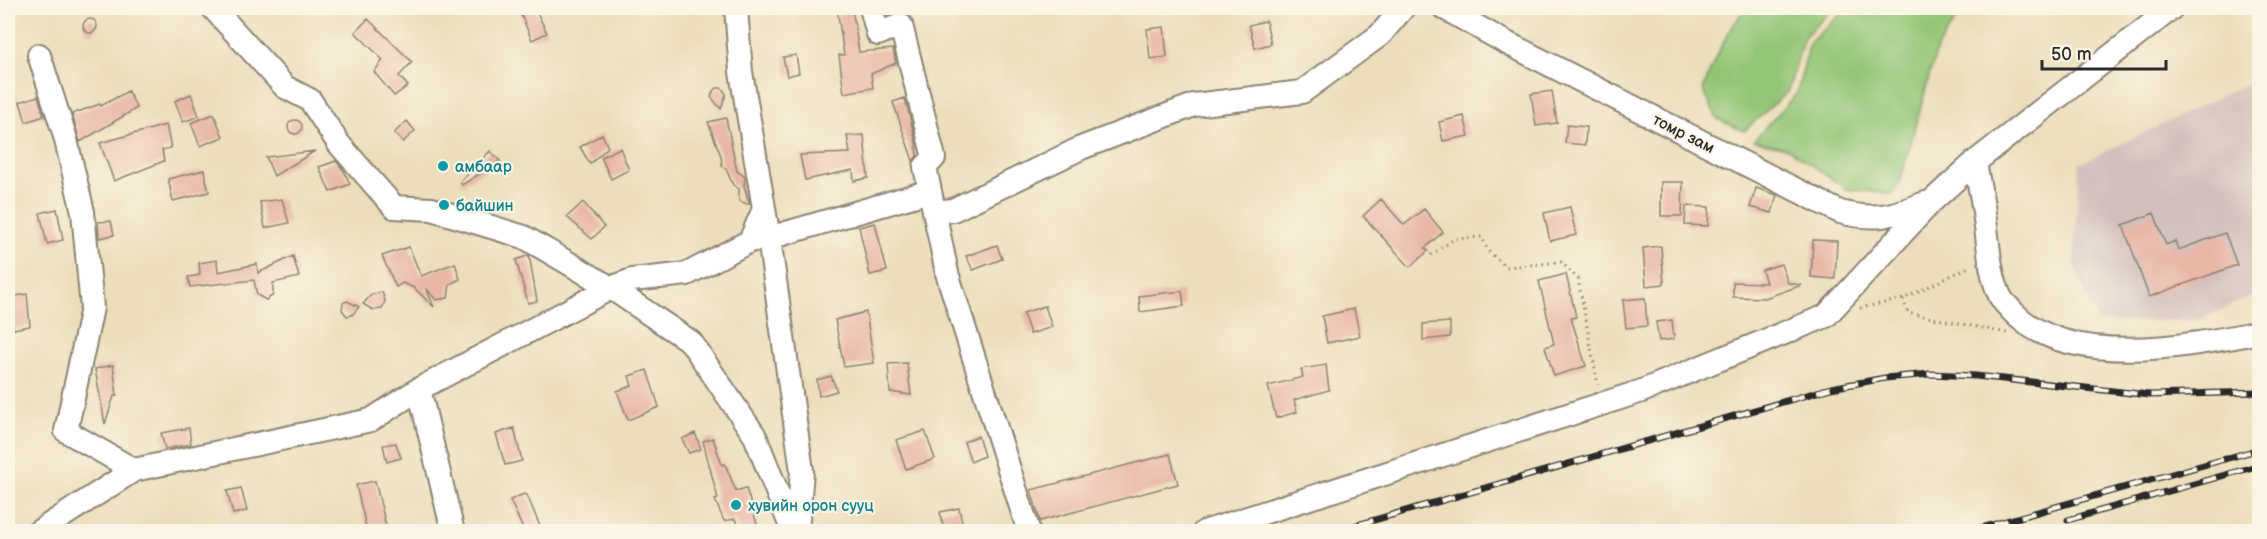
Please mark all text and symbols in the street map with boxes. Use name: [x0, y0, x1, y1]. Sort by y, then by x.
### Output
scale bar: [2042, 33, 2166, 71]
text: 50 m: [2051, 44, 2092, 65]
street label: томр зам: [1649, 111, 1718, 158]
place label: амбаар: [455, 158, 512, 177]
marker: амбаар: [436, 159, 450, 173]
place label: байшин: [456, 197, 514, 216]
marker: байшин: [437, 198, 451, 212]
place label: хувийн орон сууц: [748, 497, 874, 516]
marker: хувийн орон сууц: [729, 498, 743, 512]

